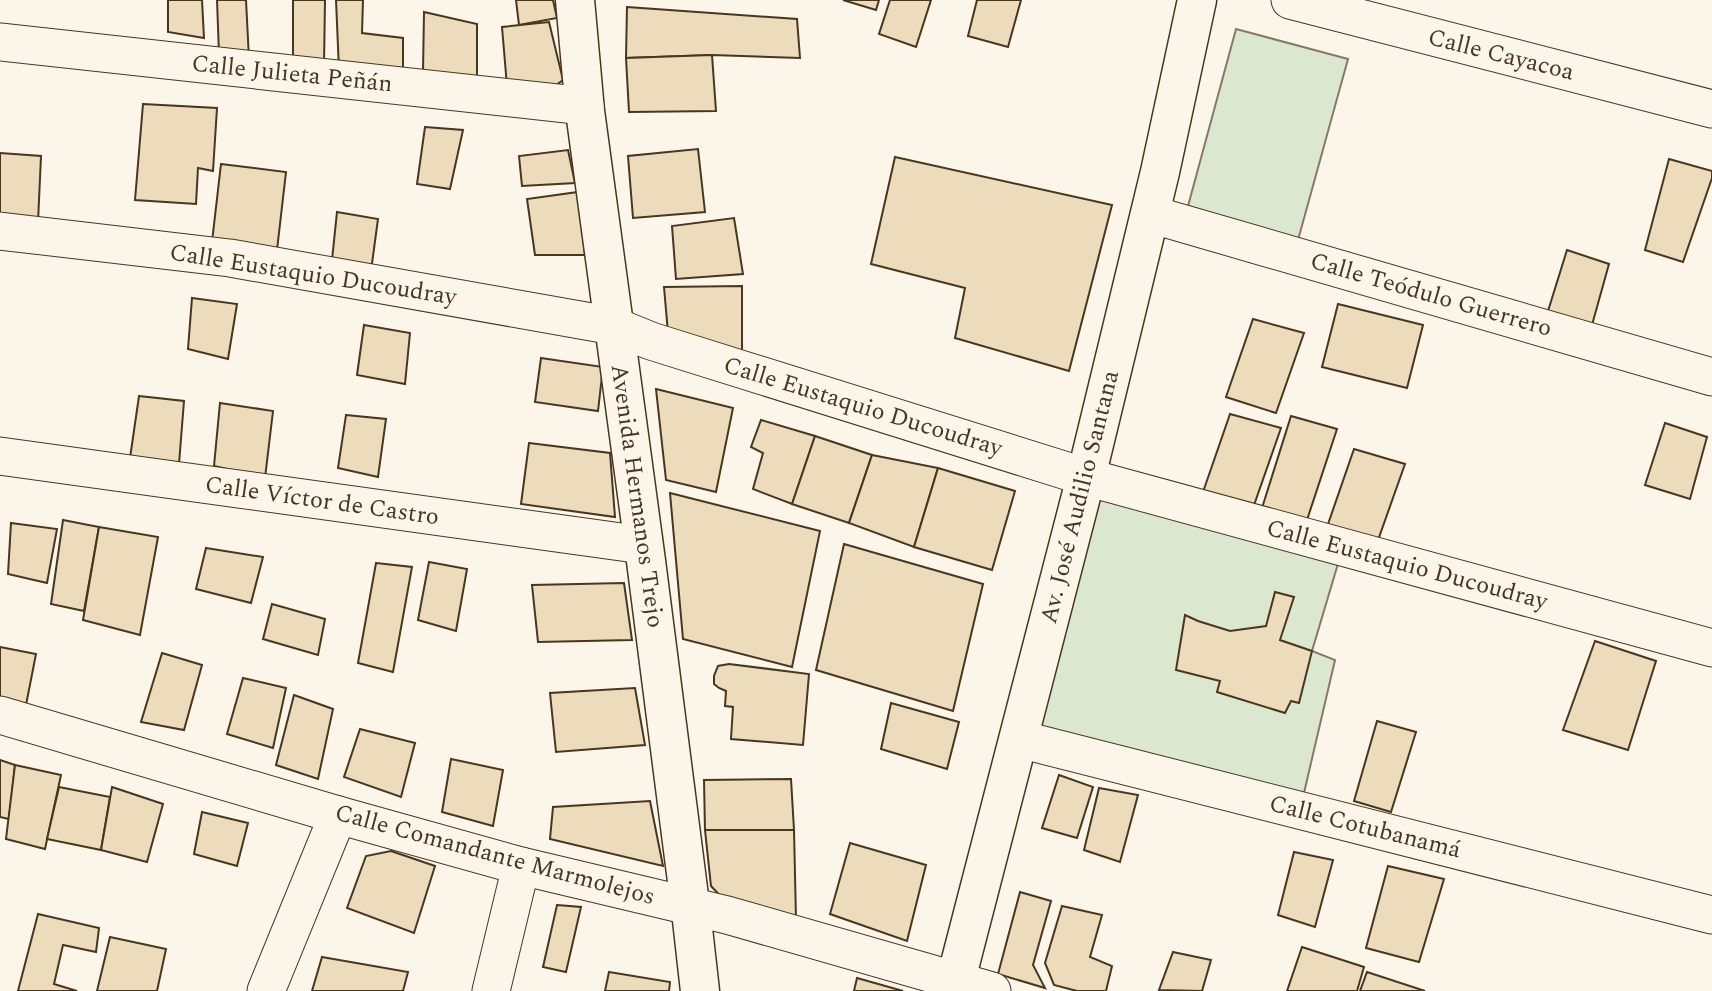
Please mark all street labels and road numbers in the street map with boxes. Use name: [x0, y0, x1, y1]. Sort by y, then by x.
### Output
street label: Calle Cayacoa: [1424, 19, 1578, 91]
street label: Calle Julieta Peñán: [190, 46, 394, 102]
street label: Calle Eustaquio Ducoudray: [167, 235, 460, 316]
street label: Calle Teódulo Guerrero: [1306, 243, 1556, 347]
street label: Calle Eustaquio Ducoudray: [719, 347, 1008, 467]
street label: Avenida Hermanos Trejo: [601, 362, 673, 630]
street label: Av. José Audilio Santana: [1031, 366, 1129, 627]
street label: Calle Víctor de Castro: [203, 467, 441, 535]
street label: Calle Eustaquio Ducoudray: [1262, 510, 1553, 620]
street label: Calle Cotubanamá: [1265, 786, 1465, 868]
street label: Calle Comandante Marmolejos: [331, 795, 659, 915]

